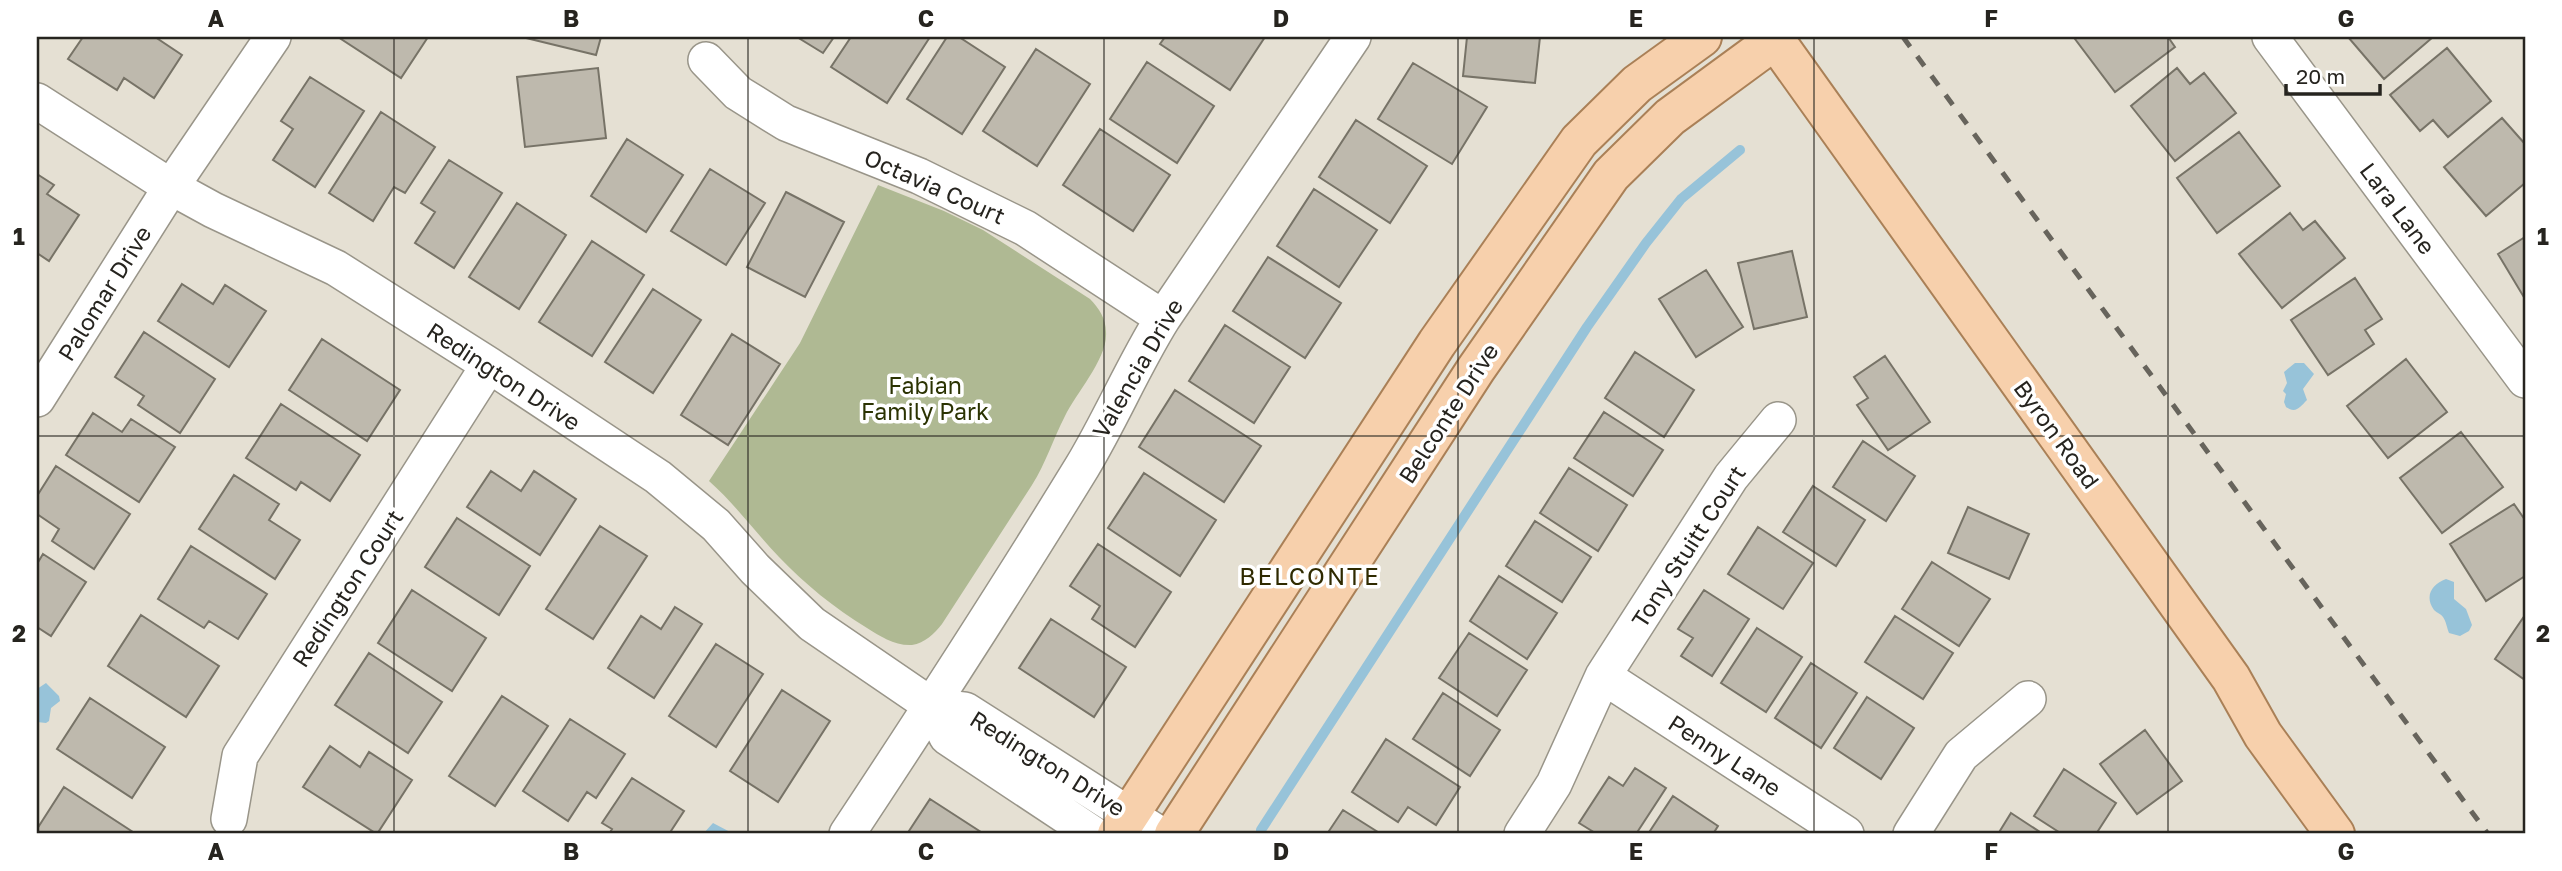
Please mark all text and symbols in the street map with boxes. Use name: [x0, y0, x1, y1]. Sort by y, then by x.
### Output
text: A: [208, 4, 225, 32]
text: B: [563, 4, 579, 32]
text: C: [918, 4, 934, 32]
text: D: [1273, 4, 1289, 32]
text: E: [1629, 4, 1643, 32]
text: F: [1984, 4, 1998, 32]
text: G: [2338, 4, 2354, 32]
scale bar: [2286, 52, 2380, 96]
text: 20 m: [2296, 63, 2345, 89]
street label: Octavia Court: [860, 142, 1010, 230]
street label: Lara Lane: [2354, 157, 2442, 259]
street label: Palomar Drive: [51, 220, 157, 366]
text: 1: [13, 222, 25, 250]
text: 1: [2537, 222, 2549, 250]
street label: Valencia Drive: [1086, 293, 1188, 443]
street label: Redington Drive: [422, 316, 586, 436]
street label: Belconte Drive: [1392, 338, 1504, 488]
park label: Fabian Family Park: [861, 371, 989, 425]
street label: Byron Road: [2008, 374, 2106, 494]
street label: Tony Stuitt Court: [1625, 460, 1751, 632]
street label: Redington Court: [286, 504, 408, 672]
district label: BELCONTE: [1239, 561, 1381, 590]
text: 2: [12, 619, 26, 647]
text: 2: [2536, 619, 2550, 647]
street label: Redington Drive: [965, 704, 1131, 822]
street label: Penny Lane: [1664, 708, 1786, 802]
text: A: [208, 837, 225, 865]
text: B: [563, 837, 579, 865]
text: C: [918, 837, 934, 865]
text: D: [1273, 837, 1289, 865]
text: E: [1629, 837, 1643, 865]
text: F: [1984, 837, 1998, 865]
text: G: [2338, 837, 2354, 865]

